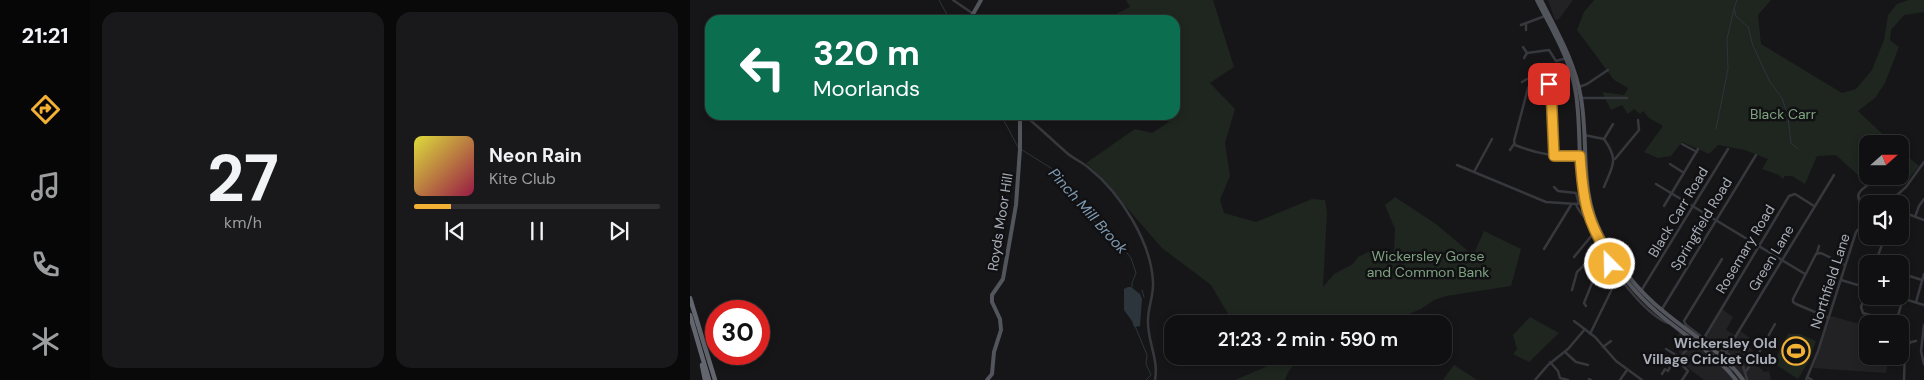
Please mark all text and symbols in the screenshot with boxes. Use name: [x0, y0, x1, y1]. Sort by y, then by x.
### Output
text: 21:21: [22, 21, 69, 50]
text: 320 m: [813, 30, 920, 76]
icon: left: [730, 35, 795, 100]
pin: [1528, 63, 1570, 105]
icon: arrive: [1535, 70, 1563, 98]
text: Moorlands: [813, 74, 920, 103]
icon: directions: [28, 92, 63, 127]
park label: Black Carr: [1750, 105, 1816, 123]
north arrow: [1859, 135, 1909, 185]
map controls: [1859, 135, 1909, 365]
text: 27: [207, 137, 279, 221]
text: Neon Rain: [489, 143, 582, 168]
water label: Pinch Mill Brook: [1044, 164, 1132, 259]
street label: Black Carr Road: [1644, 164, 1712, 260]
text: Kite Club: [489, 168, 556, 189]
icon: music: [28, 169, 63, 204]
street label: Royds Moor Hill: [983, 172, 1017, 272]
street label: Springfield Road: [1666, 174, 1736, 274]
button: sound: [1859, 195, 1909, 245]
street label: Rosemary Road: [1711, 201, 1779, 297]
text: km/h: [224, 212, 262, 233]
icon: previous: [441, 217, 469, 245]
icon: pause: [523, 217, 551, 245]
icon: next: [605, 217, 633, 245]
street label: Green Lane: [1744, 222, 1798, 294]
street label: Northfield Lane: [1806, 231, 1854, 331]
position arrow: [1583, 237, 1635, 289]
icon: phone: [28, 247, 63, 282]
park label: Wickersley Gorse and Common Bank: [1367, 247, 1489, 281]
button: +: [1859, 255, 1909, 305]
speed limit sign: 30: [705, 300, 770, 365]
button: −: [1859, 315, 1909, 365]
icon: climate: [28, 324, 63, 359]
text: 21:23 · 2 min · 590 m: [1218, 327, 1398, 352]
place label: Wickersley Old Village Cricket Club: [1642, 334, 1777, 368]
sports icon: Wickersley Old Village Cricket Club: [1781, 336, 1811, 366]

